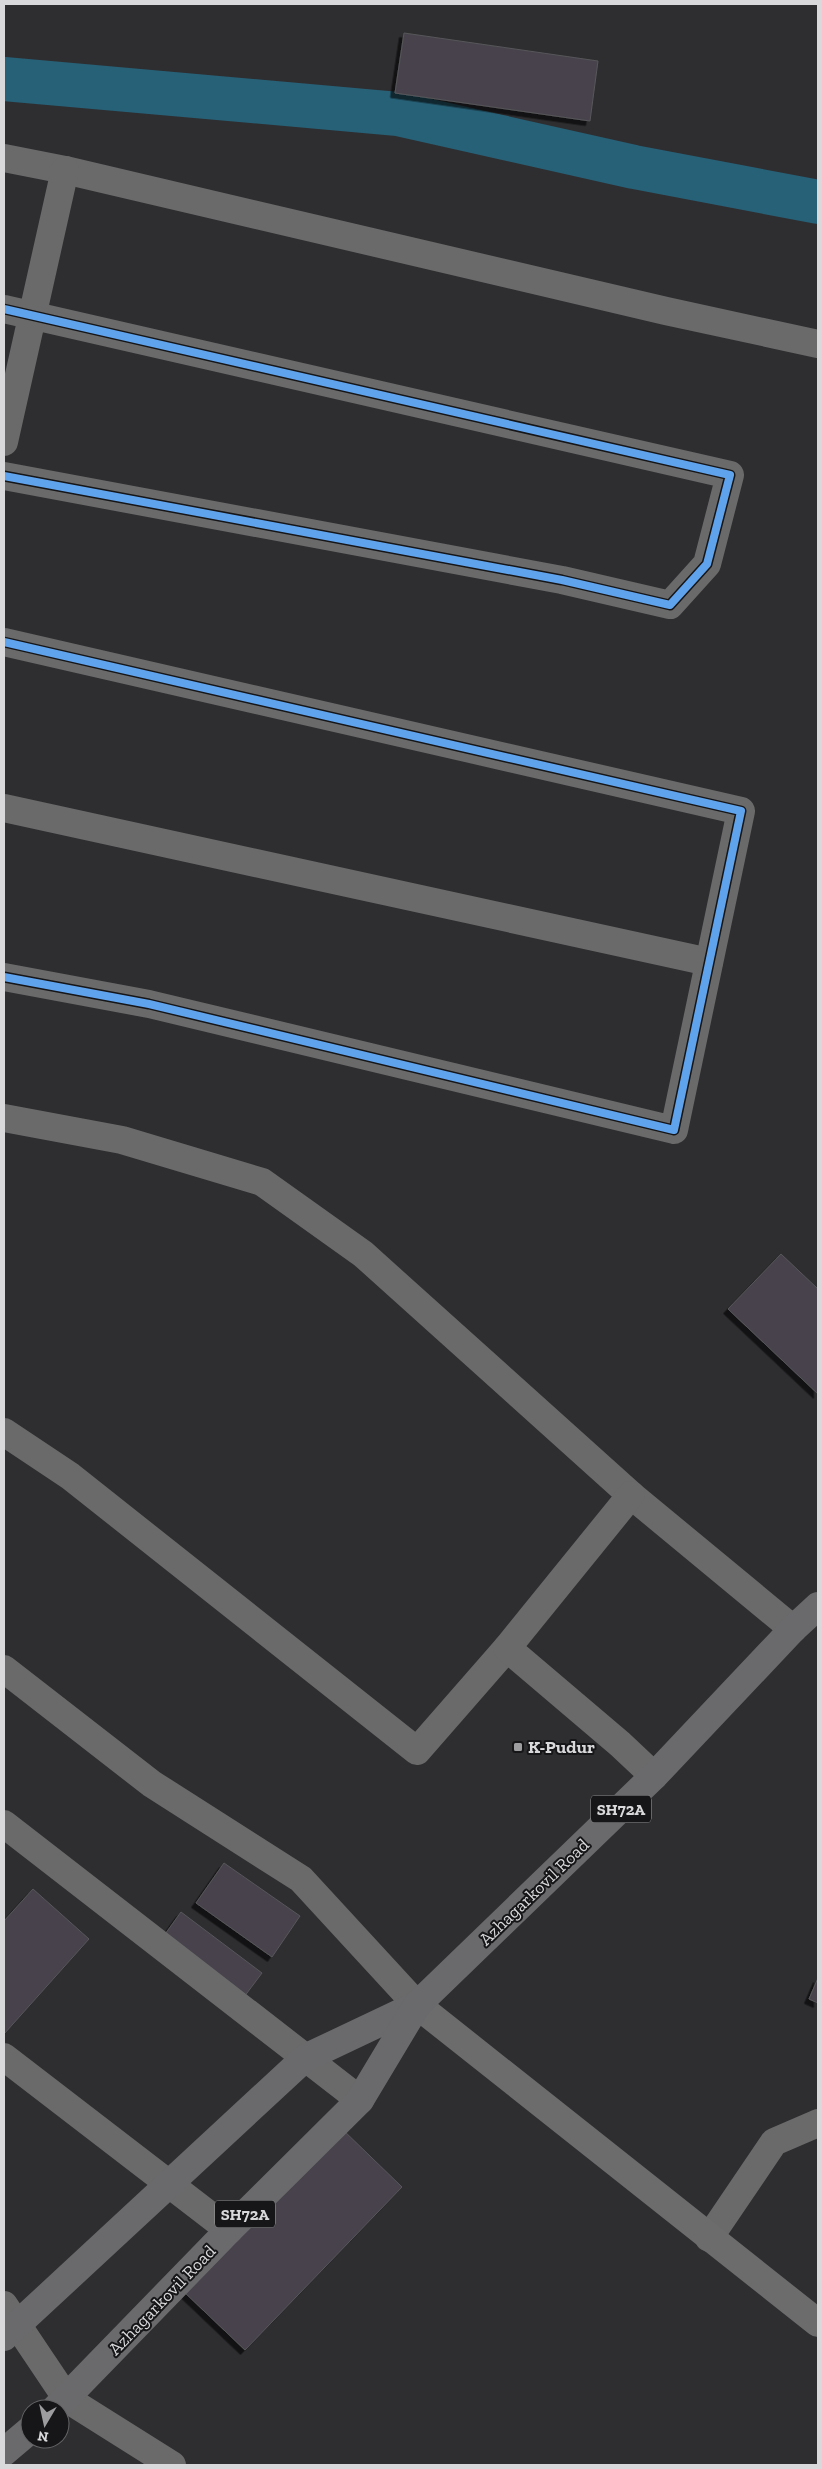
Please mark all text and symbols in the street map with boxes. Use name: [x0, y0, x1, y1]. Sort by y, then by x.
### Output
place label: K-Pudur: [528, 1736, 595, 1758]
marker: K-Pudur: [512, 1741, 524, 1753]
road number: SH72A: [591, 1796, 651, 1822]
street label: Azhagarkovil Road: [474, 1834, 594, 1950]
road number: SH72A: [215, 2200, 275, 2228]
street label: Azhagarkovil Road: [104, 2240, 220, 2360]
north arrow: [20, 2399, 70, 2449]
text: N: [36, 2427, 50, 2446]

